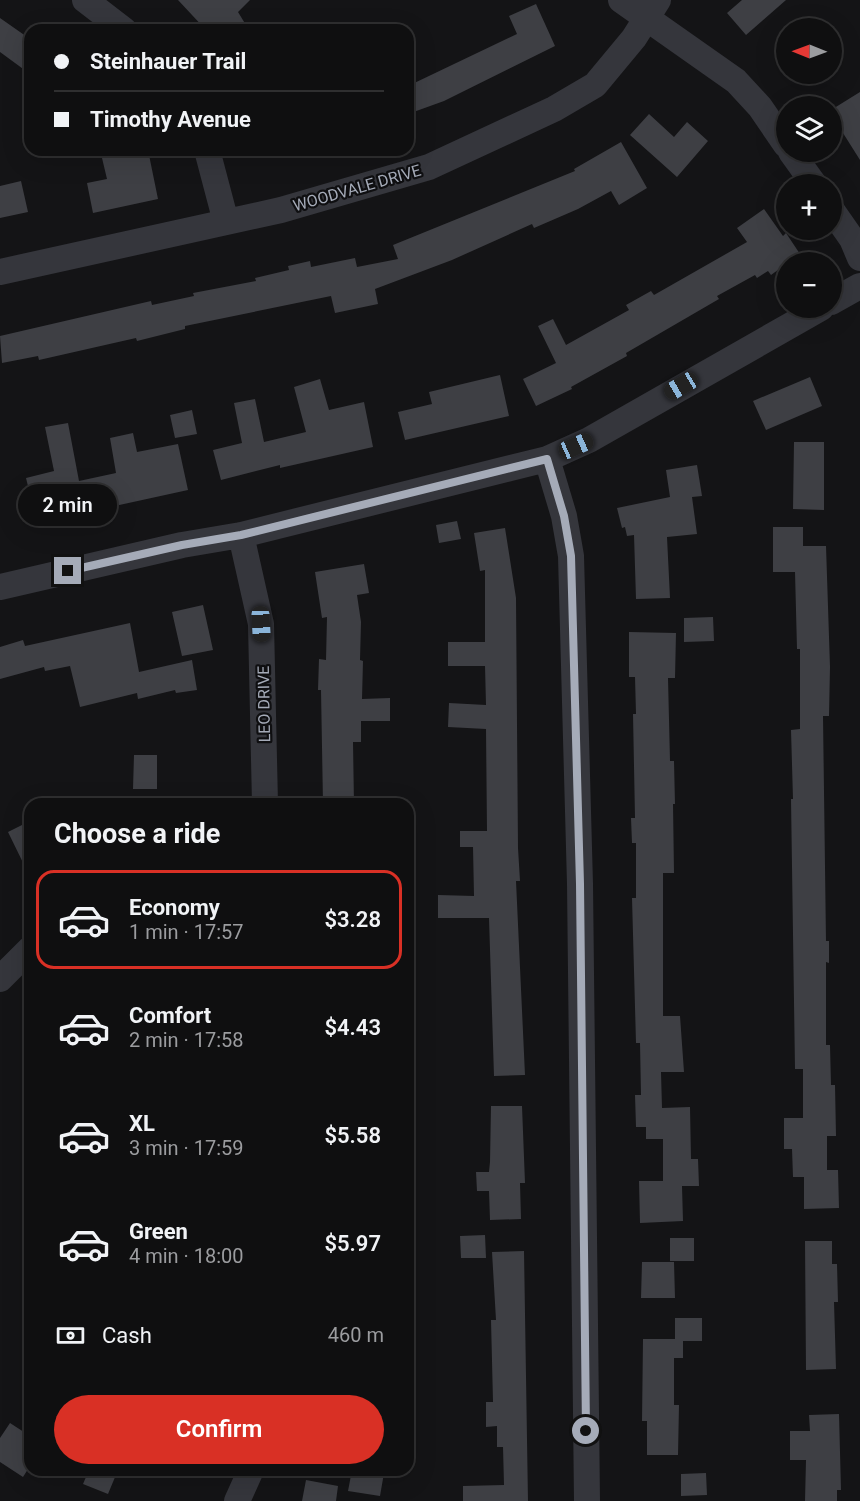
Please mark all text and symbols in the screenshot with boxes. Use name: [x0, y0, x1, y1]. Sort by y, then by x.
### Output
north arrow: [776, 18, 842, 84]
map controls: [776, 18, 842, 318]
text: Steinhauer Trail: [90, 49, 246, 74]
button: layers: [776, 96, 842, 162]
text: Timothy Avenue: [90, 107, 251, 132]
street label: WOODVALE DRIVE: [291, 161, 423, 215]
button: +: [776, 174, 842, 240]
button: −: [776, 252, 842, 318]
car: [661, 369, 701, 403]
car: [556, 430, 596, 462]
callout: 2 min: [19, 484, 118, 526]
text: 2 min: [42, 493, 93, 517]
route end: [54, 557, 81, 584]
car: [251, 606, 271, 642]
street label: LEO DRIVE: [254, 665, 274, 743]
text: Choose a ride: [54, 818, 220, 850]
icon: car: [57, 893, 111, 947]
text: Economy: [129, 895, 220, 920]
text: $3.28: [324, 907, 381, 932]
text: 1 min · 17:57: [129, 920, 244, 944]
icon: car: [57, 1001, 111, 1055]
text: Comfort: [129, 1003, 211, 1028]
text: $4.43: [324, 1015, 381, 1040]
text: 2 min · 17:58: [129, 1028, 244, 1052]
icon: car: [57, 1109, 111, 1163]
text: XL: [129, 1111, 155, 1136]
text: $5.58: [324, 1123, 381, 1148]
text: 3 min · 17:59: [129, 1136, 244, 1160]
icon: car: [57, 1217, 111, 1271]
text: Green: [129, 1219, 188, 1244]
text: $5.97: [324, 1231, 381, 1256]
text: 4 min · 18:00: [129, 1244, 244, 1268]
icon: cash: [54, 1319, 87, 1352]
text: Cash: [102, 1323, 152, 1348]
text: 460 m: [328, 1323, 384, 1347]
button: Confirm: [54, 1395, 384, 1464]
route start: [572, 1417, 599, 1444]

